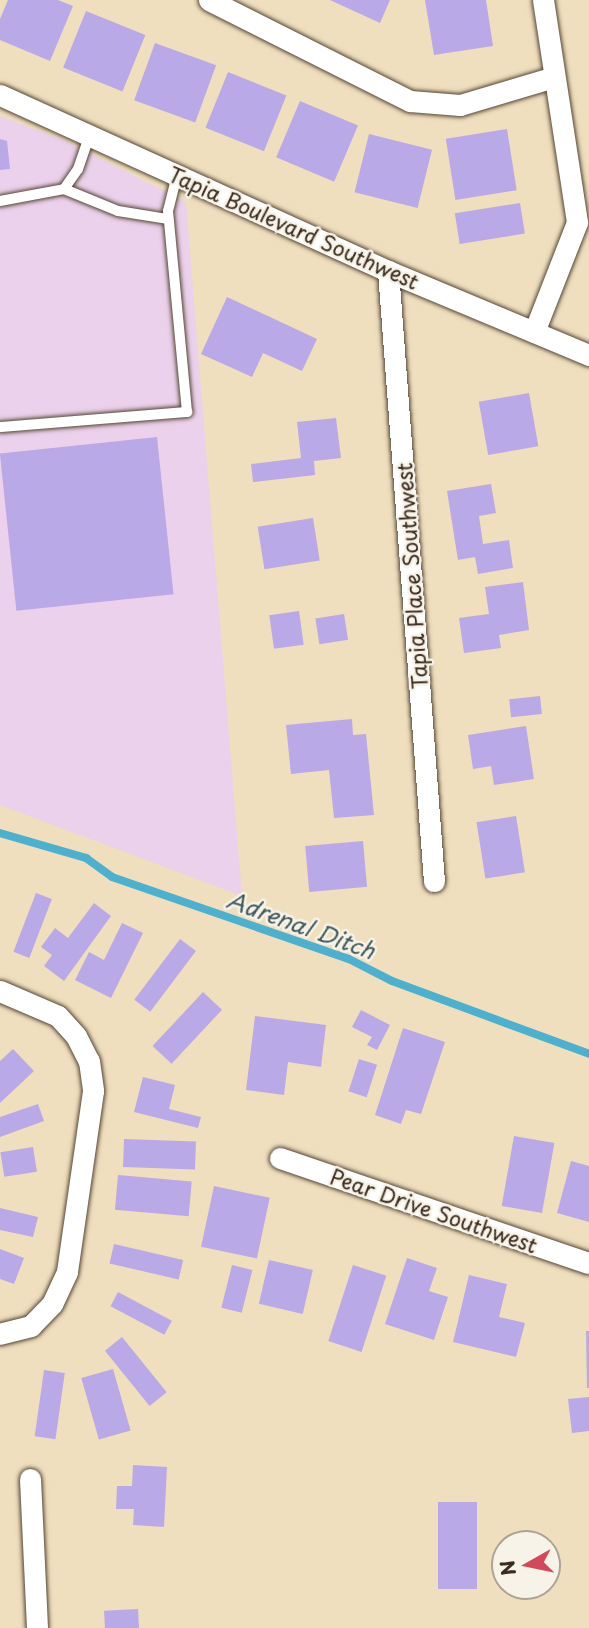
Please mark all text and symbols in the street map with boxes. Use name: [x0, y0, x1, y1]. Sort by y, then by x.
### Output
street label: Tapia Boulevard Southwest: [164, 160, 424, 294]
street label: Tapia Place Southwest: [391, 462, 431, 690]
water label: Adrenal Ditch: [223, 886, 379, 964]
street label: Pear Drive Southwest: [327, 1163, 541, 1257]
north arrow: [491, 1530, 561, 1600]
text: N: [492, 1558, 522, 1578]

